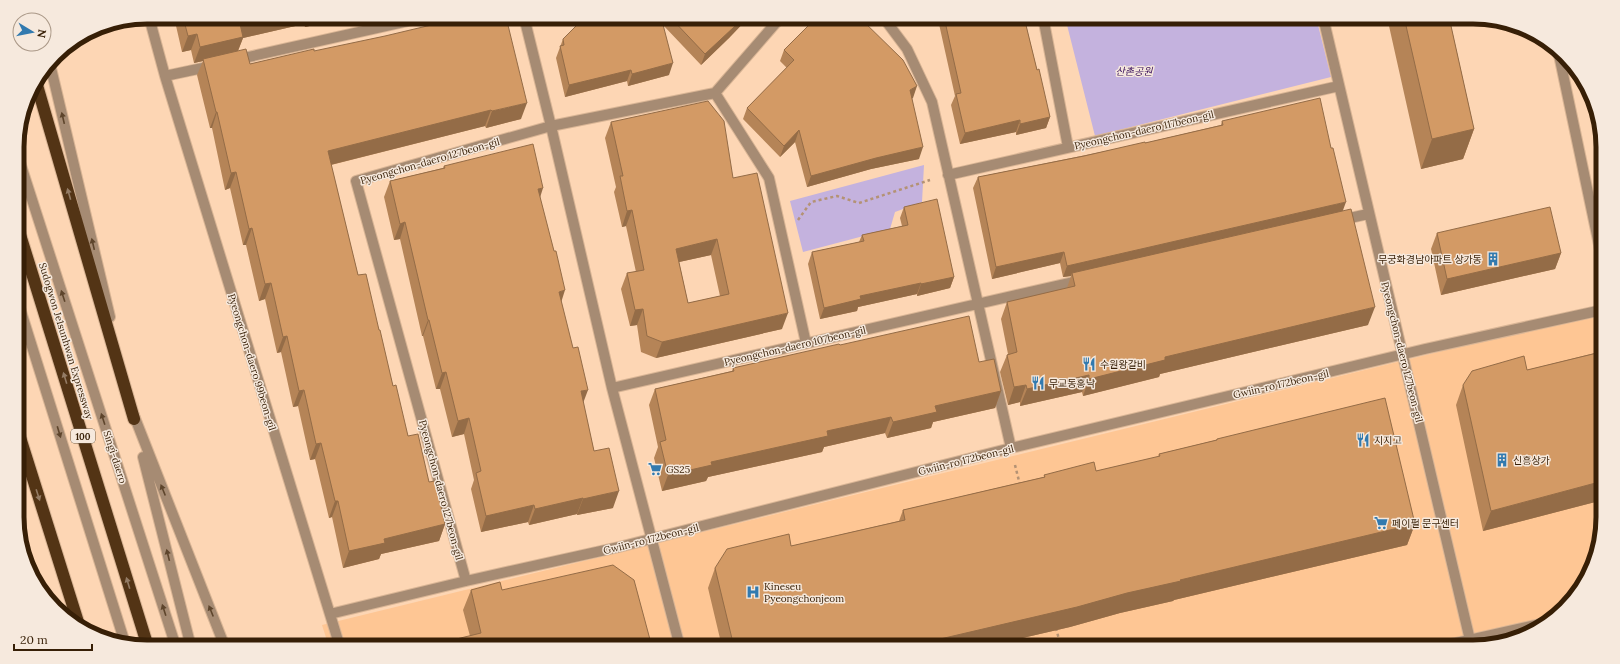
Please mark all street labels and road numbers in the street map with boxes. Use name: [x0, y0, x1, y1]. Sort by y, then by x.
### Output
street label: Pyeongchon-daero 117beon-gil: [1073, 108, 1215, 152]
street label: Pyeongchon-daero 127beon-gil: [359, 135, 502, 187]
street label: Sudogwon Je1sunhwan Expressway: [36, 261, 96, 422]
street label: Pyeongchon-daero 127beon-gil: [1378, 280, 1426, 424]
street label: Pyeongchon-daero 99beon-gil: [225, 292, 279, 432]
street label: Pyeongchon-daero 107beon-gil: [723, 323, 867, 369]
street label: Gwiin-ro 172beon-gil: [1232, 367, 1330, 401]
street label: Pyeongchon-daero 127beon-gil: [416, 419, 466, 562]
road number: 100: [71, 429, 95, 443]
street label: Singi-daero: [100, 429, 130, 485]
street label: Gwiin-ro 172beon-gil: [917, 442, 1015, 478]
street label: Gwiin-ro 172beon-gil: [602, 521, 700, 557]

